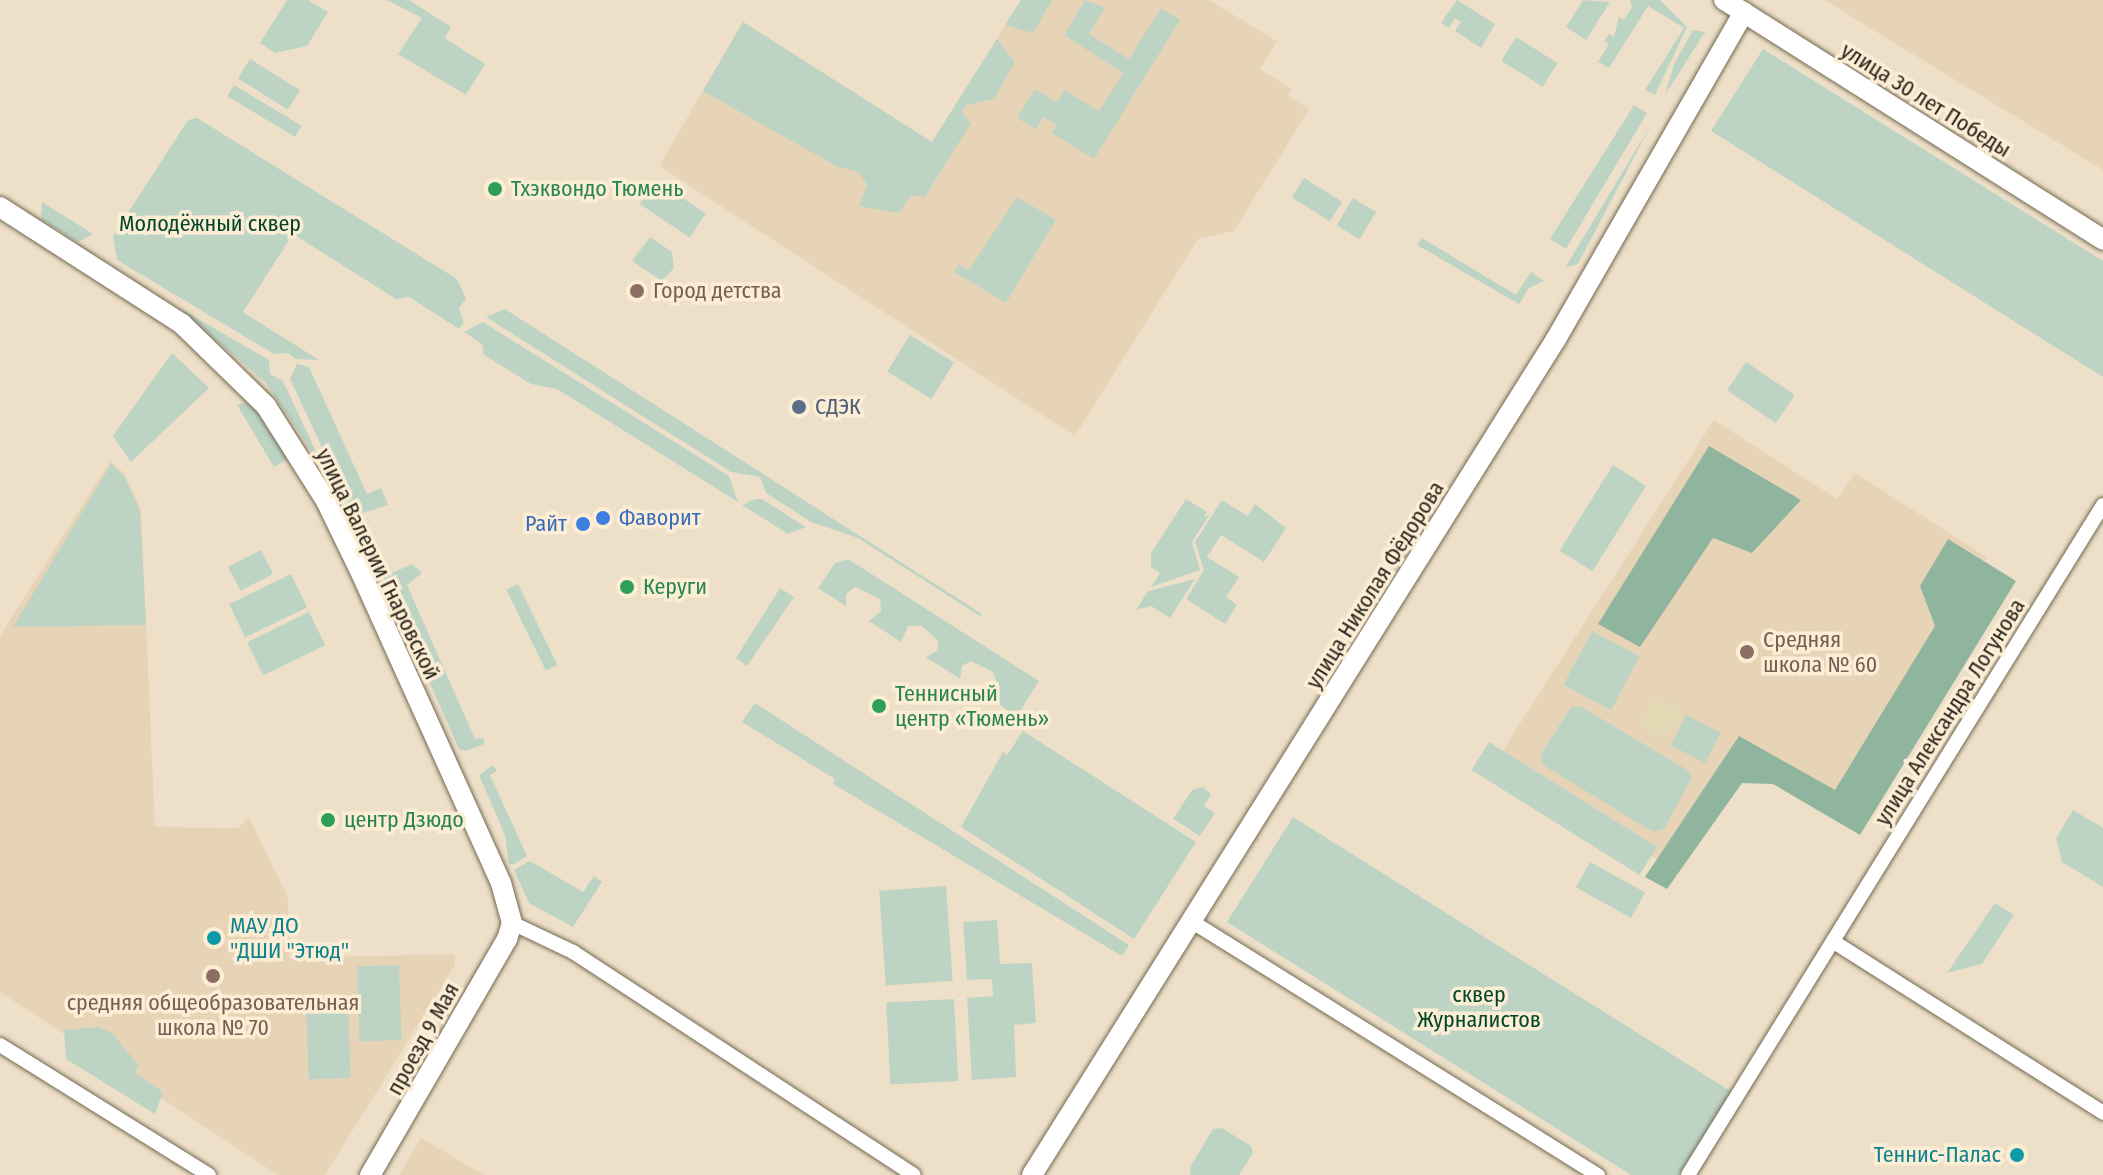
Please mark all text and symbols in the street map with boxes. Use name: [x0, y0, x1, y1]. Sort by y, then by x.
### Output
street label: улица 30 лет Победы: [1836, 37, 2016, 163]
place label: Тхэквондо Тюмень: [511, 176, 683, 202]
marker: Тхэквондо Тюмень: [486, 180, 504, 198]
park label: Молодёжный сквер: [119, 211, 301, 237]
place label: Город детства: [653, 278, 782, 304]
marker: Город детства: [628, 282, 646, 300]
place label: СДЭК: [815, 394, 861, 420]
marker: СДЭК: [790, 398, 808, 416]
street label: улица Валерии Гнаровской: [311, 444, 445, 684]
street label: улица Николая Фёдорова: [1300, 476, 1450, 694]
place label: Фаворит: [619, 505, 701, 531]
marker: Фаворит: [594, 509, 612, 527]
place label: Райт: [525, 511, 567, 537]
marker: Райт: [574, 515, 592, 533]
place label: Керуги: [643, 574, 707, 600]
marker: Керуги: [618, 578, 636, 596]
street label: улица Александра Логунова: [1869, 594, 2031, 830]
place label: Средняя школа № 60: [1763, 626, 1877, 678]
marker: Средняя школа № 60: [1738, 643, 1756, 661]
place label: Теннисный центр «Тюмень»: [895, 680, 1049, 732]
marker: Теннисный центр «Тюмень»: [870, 697, 888, 715]
place label: центр Дзюдо: [344, 807, 464, 833]
marker: центр Дзюдо: [319, 811, 337, 829]
place label: МАУ ДО "ДШИ "Этюд": [230, 912, 349, 964]
marker: МАУ ДО "ДШИ "Этюд": [205, 929, 223, 947]
marker: средняя общеобразовательная школа № 70: [204, 967, 222, 985]
street label: проезд 9 Мая: [381, 978, 465, 1100]
park label: сквер Журналистов: [1417, 981, 1541, 1032]
place label: средняя общеобразовательная школа № 70: [67, 989, 359, 1040]
place label: Теннис-Палас: [1874, 1142, 2001, 1168]
marker: Теннис-Палас: [2008, 1146, 2026, 1164]

